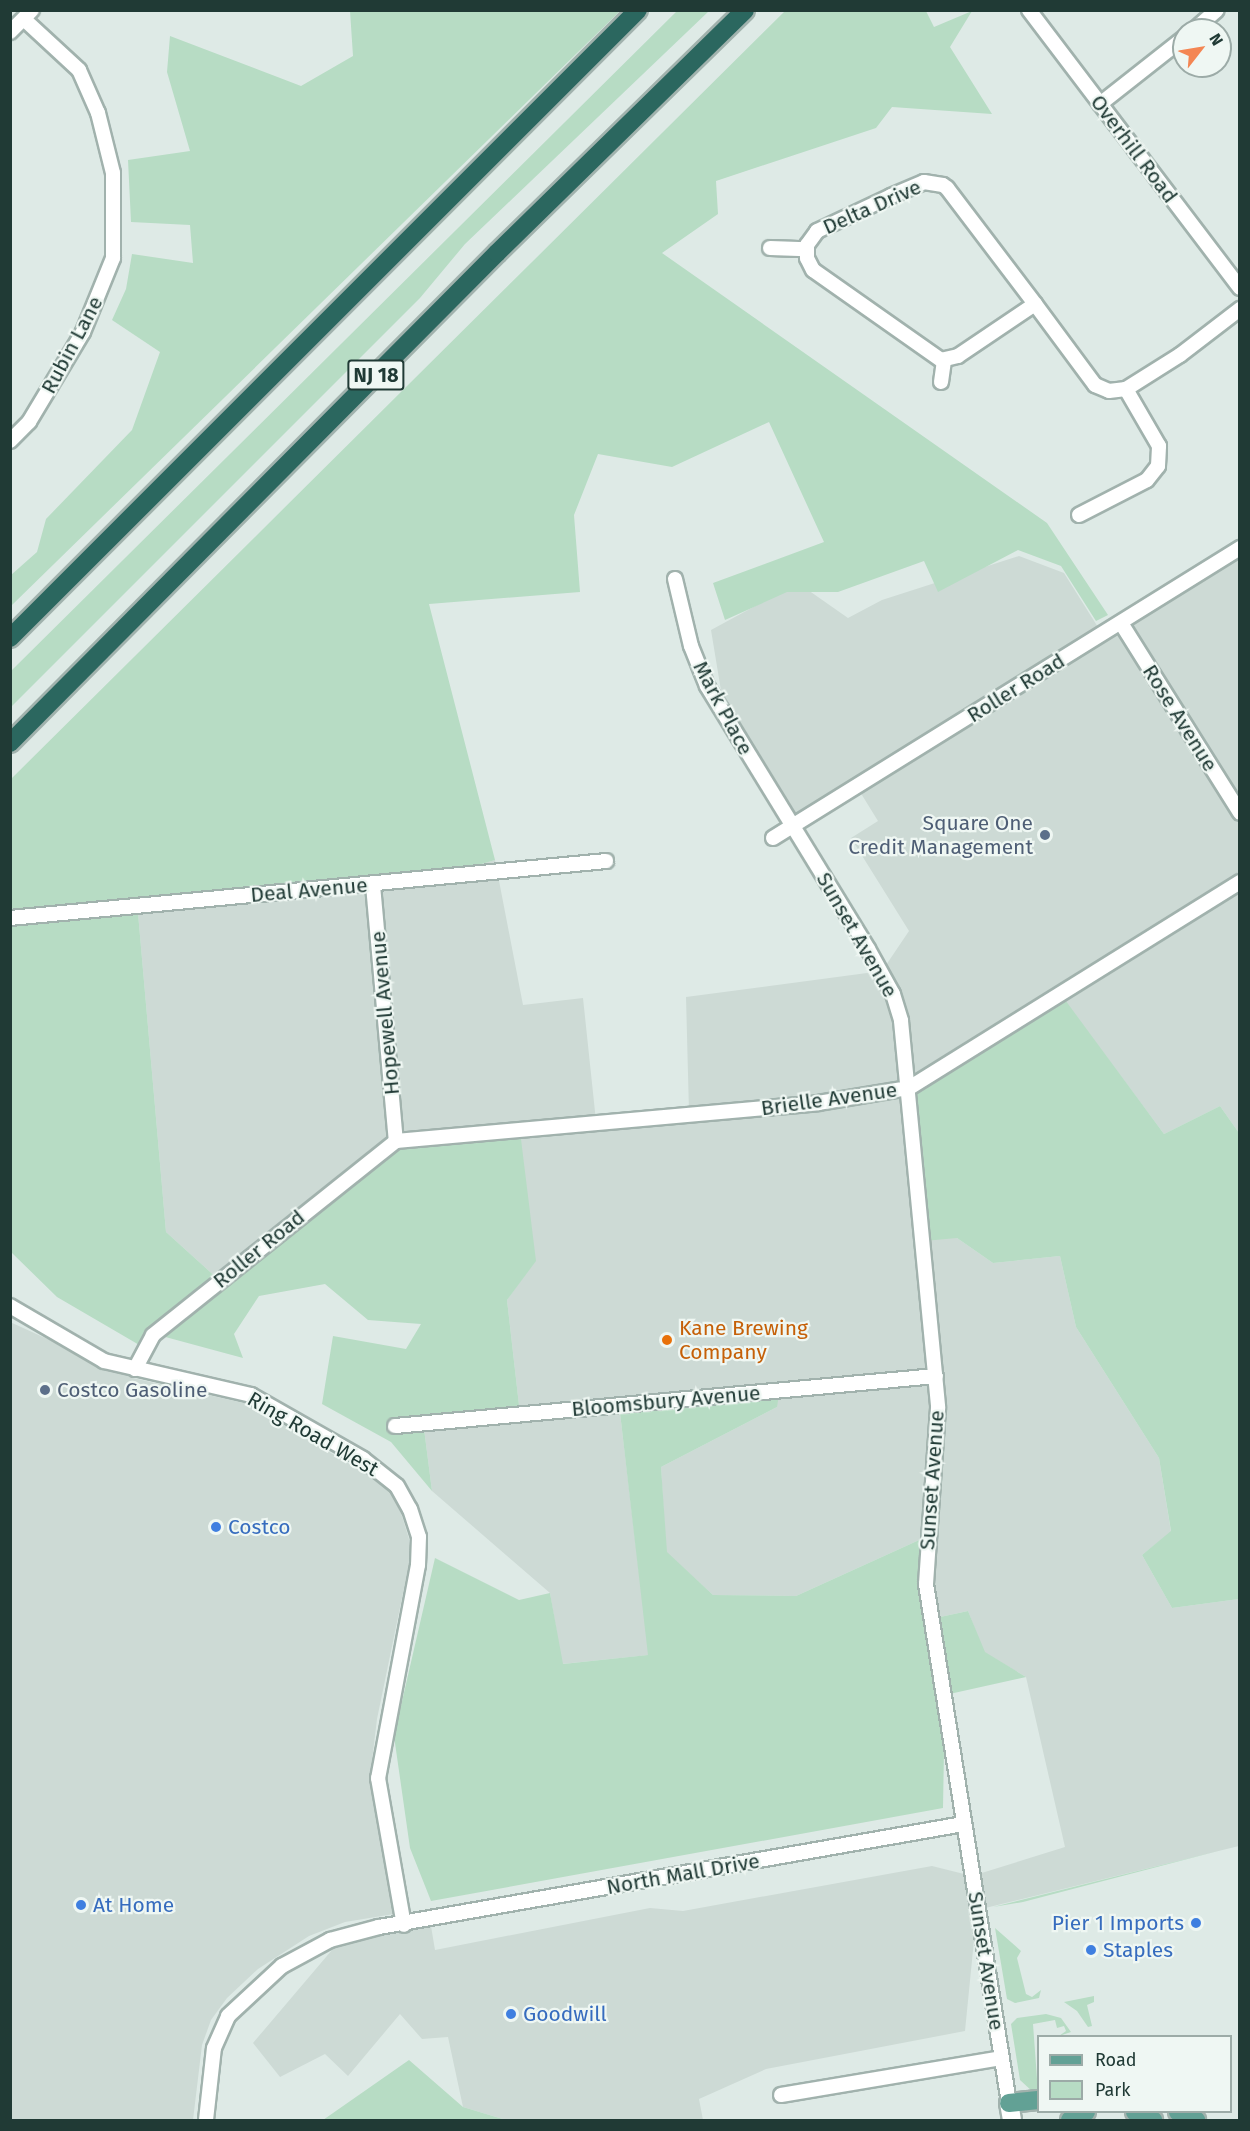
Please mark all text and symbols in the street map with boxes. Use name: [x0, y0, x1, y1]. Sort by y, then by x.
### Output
north arrow: [1172, 18, 1232, 78]
text: N: [1205, 30, 1227, 49]
street label: Overhill Road: [1085, 90, 1183, 208]
street label: Delta Drive: [819, 174, 925, 240]
street label: Rubin Lane: [36, 292, 108, 398]
road number: NJ 18: [346, 358, 406, 392]
street label: Roller Road: [963, 648, 1069, 728]
street label: Mark Place: [688, 657, 758, 759]
street label: Rose Avenue: [1137, 660, 1223, 776]
place label: Square One Credit Management: [848, 810, 1033, 860]
marker: Square One Credit Management: [1038, 828, 1052, 842]
street label: Sunset Avenue: [811, 868, 903, 1002]
street label: Deal Avenue: [249, 872, 369, 908]
street label: Hopewell Avenue: [365, 930, 405, 1096]
street label: Brielle Avenue: [759, 1077, 899, 1121]
street label: Roller Road: [208, 1204, 310, 1294]
place label: Kane Brewing Company: [679, 1315, 808, 1365]
marker: Kane Brewing Company: [660, 1333, 674, 1347]
place label: Costco Gasoline: [57, 1377, 207, 1403]
street label: Bloomsbury Avenue: [570, 1380, 762, 1422]
marker: Costco Gasoline: [38, 1383, 52, 1397]
street label: Ring Road West: [243, 1386, 383, 1482]
street label: Sunset Avenue: [915, 1409, 949, 1551]
place label: Costco: [228, 1514, 291, 1540]
marker: Costco: [209, 1520, 223, 1534]
street label: North Mall Drive: [605, 1848, 761, 1900]
street label: Sunset Avenue: [963, 1890, 1009, 2032]
place label: At Home: [93, 1892, 174, 1918]
marker: At Home: [74, 1898, 88, 1912]
place label: Pier 1 Imports: [1052, 1910, 1184, 1936]
marker: Pier 1 Imports: [1189, 1916, 1203, 1930]
place label: Staples: [1103, 1937, 1173, 1963]
marker: Staples: [1084, 1943, 1098, 1957]
place label: Goodwill: [523, 2001, 607, 2027]
marker: Goodwill: [504, 2007, 518, 2021]
legend: [1037, 2035, 1232, 2113]
text: Road: [1095, 2049, 1137, 2071]
text: Park: [1095, 2079, 1130, 2101]

